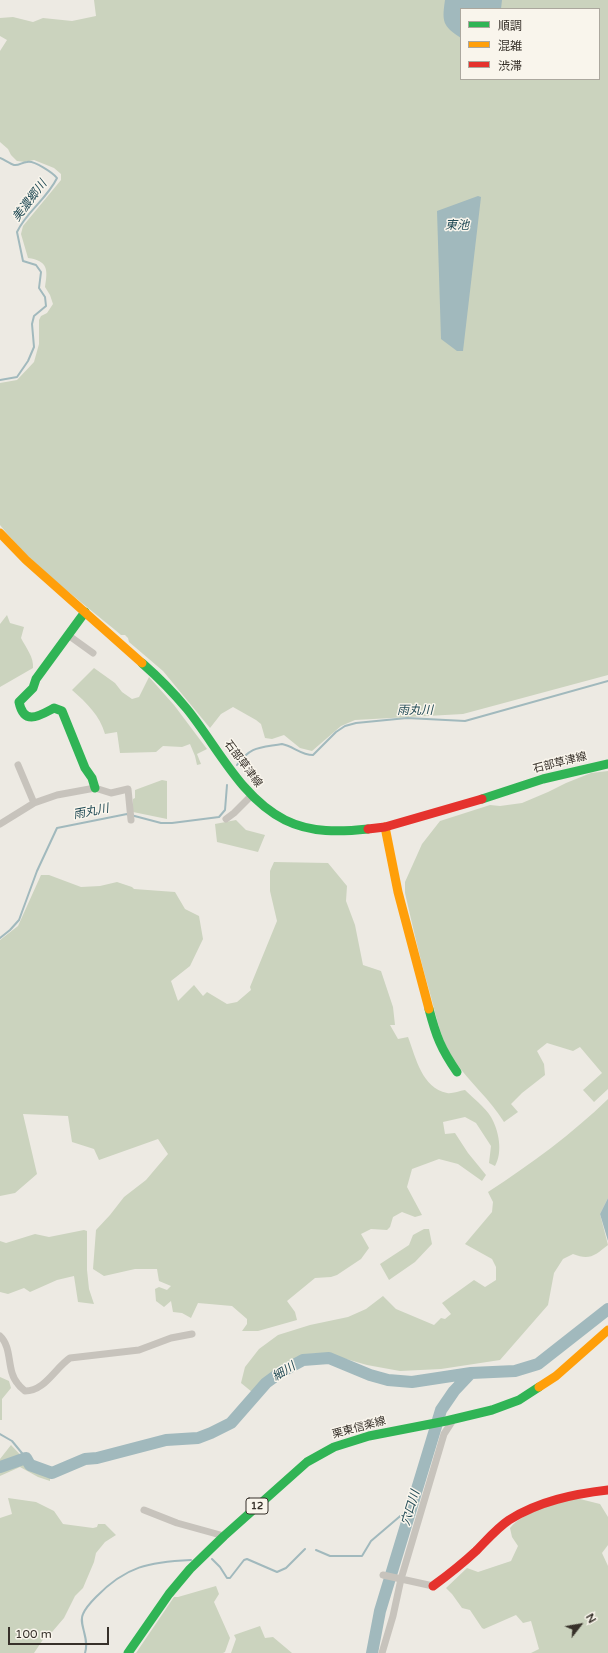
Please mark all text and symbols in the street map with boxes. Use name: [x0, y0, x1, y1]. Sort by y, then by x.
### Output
legend: [460, 8, 600, 80]
text: 順調: [498, 19, 522, 33]
text: 混雑: [498, 39, 522, 53]
text: 渋滞: [498, 59, 522, 73]
water label: 美濃郷川: [10, 177, 50, 225]
water label: 東池: [445, 219, 469, 233]
water label: 雨丸川: [397, 704, 433, 718]
street label: 石部草津線: [221, 738, 265, 790]
street label: 石部草津線: [532, 750, 588, 776]
water label: 雨丸川: [72, 801, 110, 823]
water label: 細川: [270, 1360, 298, 1384]
street label: 栗東信楽線: [331, 1415, 387, 1441]
water label: 穴口川: [399, 1489, 423, 1527]
road number: 12: [246, 1498, 268, 1514]
north arrow: [560, 1605, 600, 1645]
text: N: [583, 1611, 599, 1626]
scale bar: [10, 1619, 111, 1645]
text: 100 m: [15, 1627, 52, 1641]

